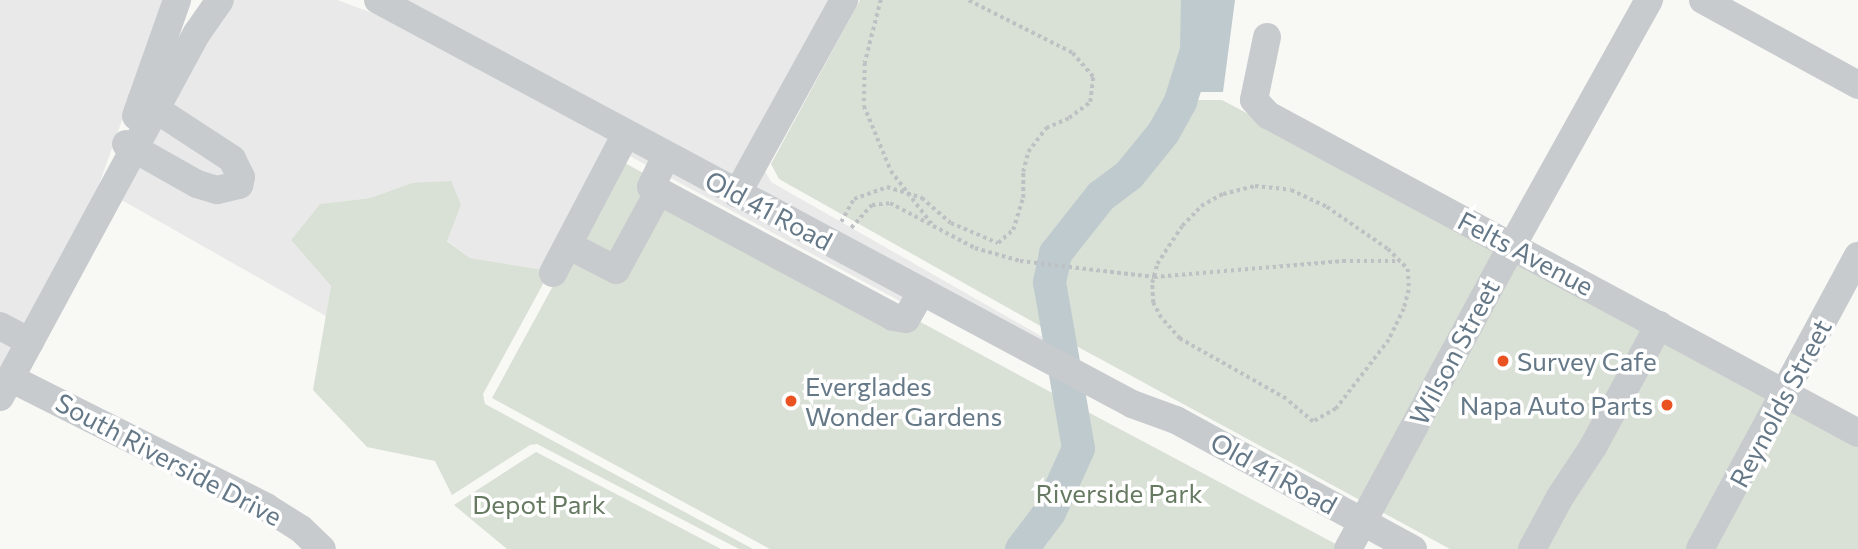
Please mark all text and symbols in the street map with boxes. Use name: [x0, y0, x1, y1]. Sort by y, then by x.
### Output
street label: Old 41 Road: [700, 163, 838, 257]
street label: Felts Avenue: [1453, 204, 1599, 302]
street label: Wilson Street: [1403, 274, 1505, 430]
street label: Reynolds Street: [1723, 314, 1837, 492]
place label: Survey Cafe: [1517, 345, 1657, 377]
marker: Survey Cafe: [1495, 353, 1511, 369]
place label: Everglades Wonder Gardens: [805, 370, 1002, 432]
street label: South Riverside Drive: [51, 386, 287, 532]
place label: Napa Auto Parts: [1460, 389, 1653, 421]
marker: Everglades Wonder Gardens: [783, 393, 799, 409]
marker: Napa Auto Parts: [1659, 397, 1675, 413]
street label: Old 41 Road: [1205, 426, 1343, 520]
park label: Riverside Park: [1035, 477, 1203, 509]
park label: Depot Park: [472, 488, 606, 520]

